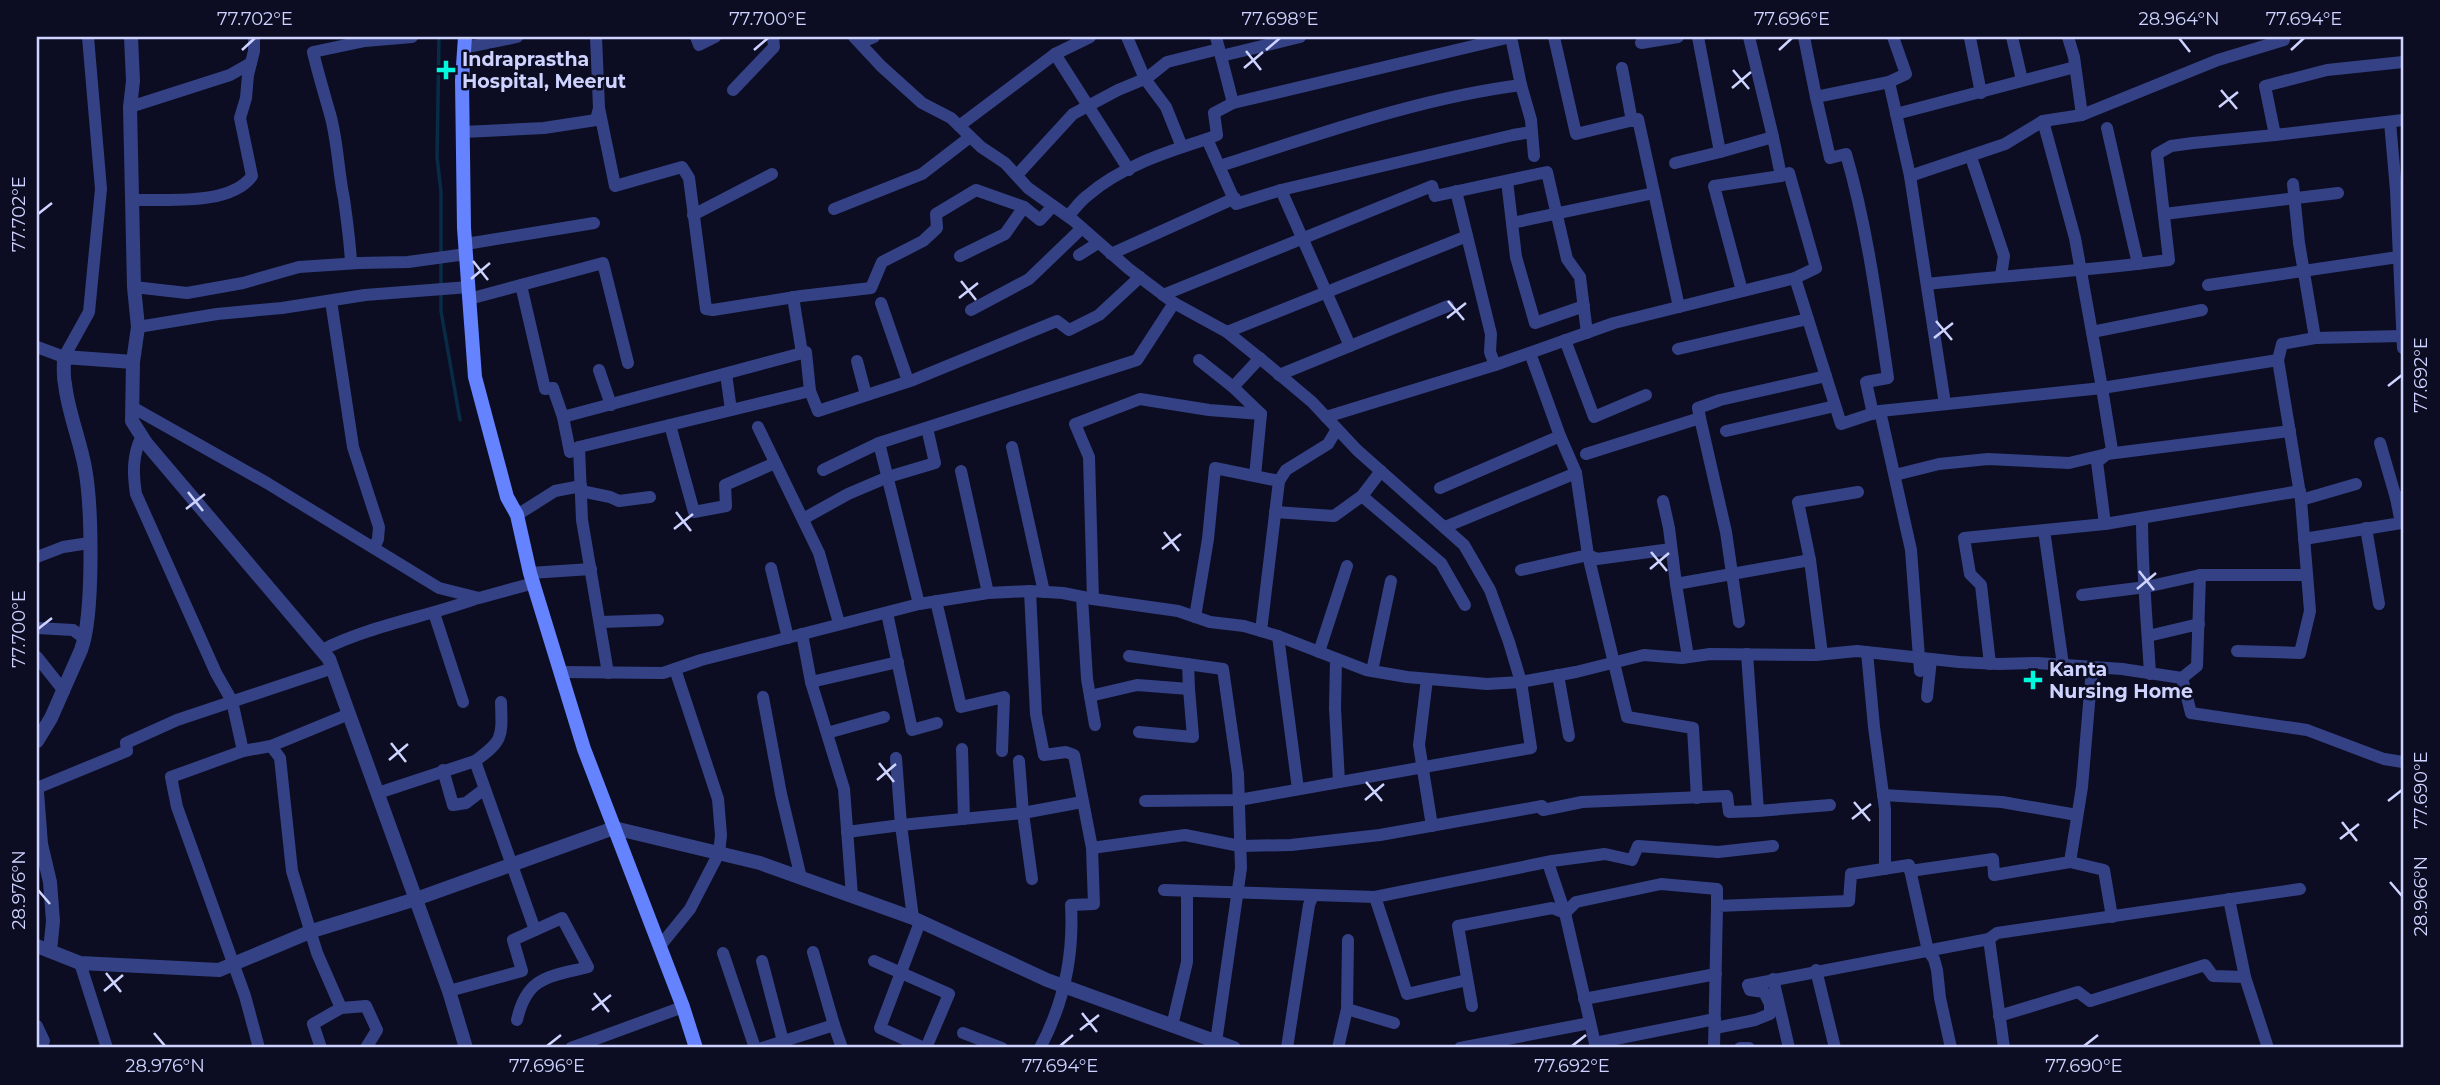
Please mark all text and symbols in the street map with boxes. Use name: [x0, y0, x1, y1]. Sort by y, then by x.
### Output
text: 77.702°E: [217, 8, 293, 30]
text: 77.700°E: [729, 8, 807, 30]
text: 77.698°E: [1242, 8, 1318, 30]
text: 77.696°E: [1754, 8, 1830, 30]
text: 28.964°N: [2138, 8, 2220, 30]
text: 77.694°E: [2266, 8, 2342, 30]
place label: Indraprastha Hospital, Meerut: [462, 48, 626, 93]
marker: Indraprastha Hospital, Meerut: [436, 60, 456, 80]
text: 77.702°E: [8, 176, 30, 252]
text: 77.692°E: [2410, 337, 2432, 413]
text: 77.700°E: [8, 590, 30, 668]
place label: Kanta Nursing Home: [2049, 658, 2193, 703]
marker: Kanta Nursing Home: [2023, 670, 2043, 690]
text: 77.690°E: [2410, 751, 2432, 829]
text: 28.976°N: [8, 850, 30, 930]
text: 28.966°N: [2410, 856, 2432, 936]
text: 28.976°N: [125, 1055, 205, 1077]
text: 77.696°E: [509, 1055, 585, 1077]
text: 77.694°E: [1022, 1055, 1098, 1077]
text: 77.692°E: [1534, 1055, 1610, 1077]
text: 77.690°E: [2045, 1055, 2123, 1077]

